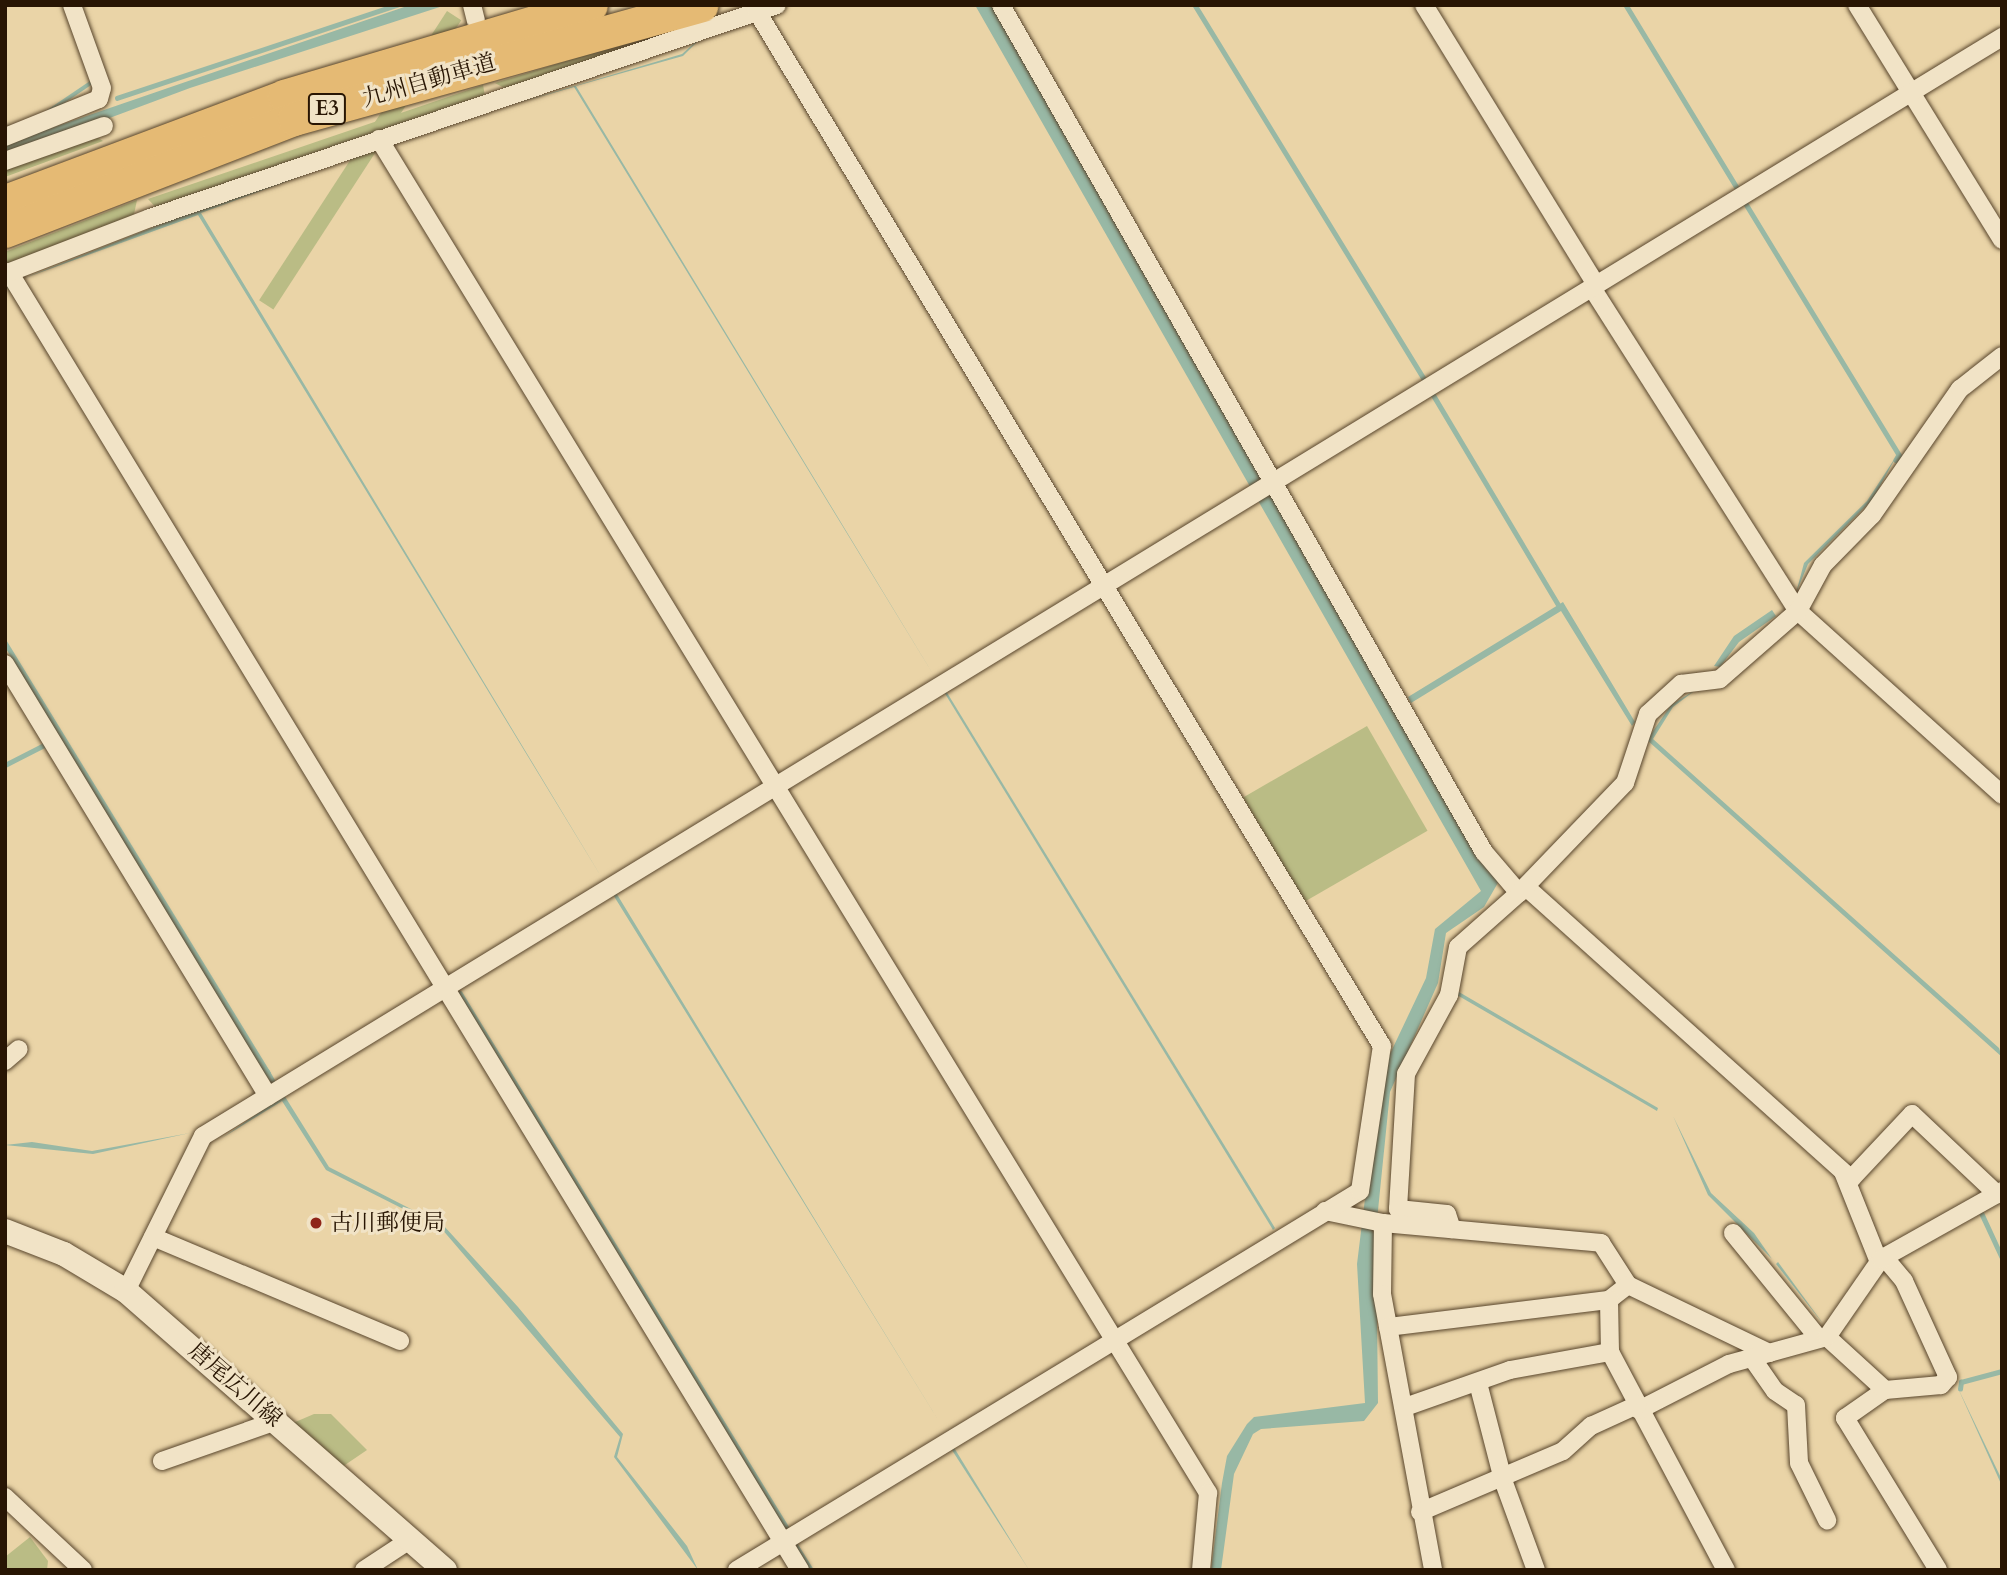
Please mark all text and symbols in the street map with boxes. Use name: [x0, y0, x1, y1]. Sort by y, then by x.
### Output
street label: 九州自動車道: [359, 49, 499, 113]
road number: E3: [308, 92, 346, 126]
place label: 古川郵便局: [330, 1209, 445, 1237]
marker: 古川郵便局: [308, 1215, 324, 1231]
street label: 唐尾広川線: [183, 1337, 287, 1433]

